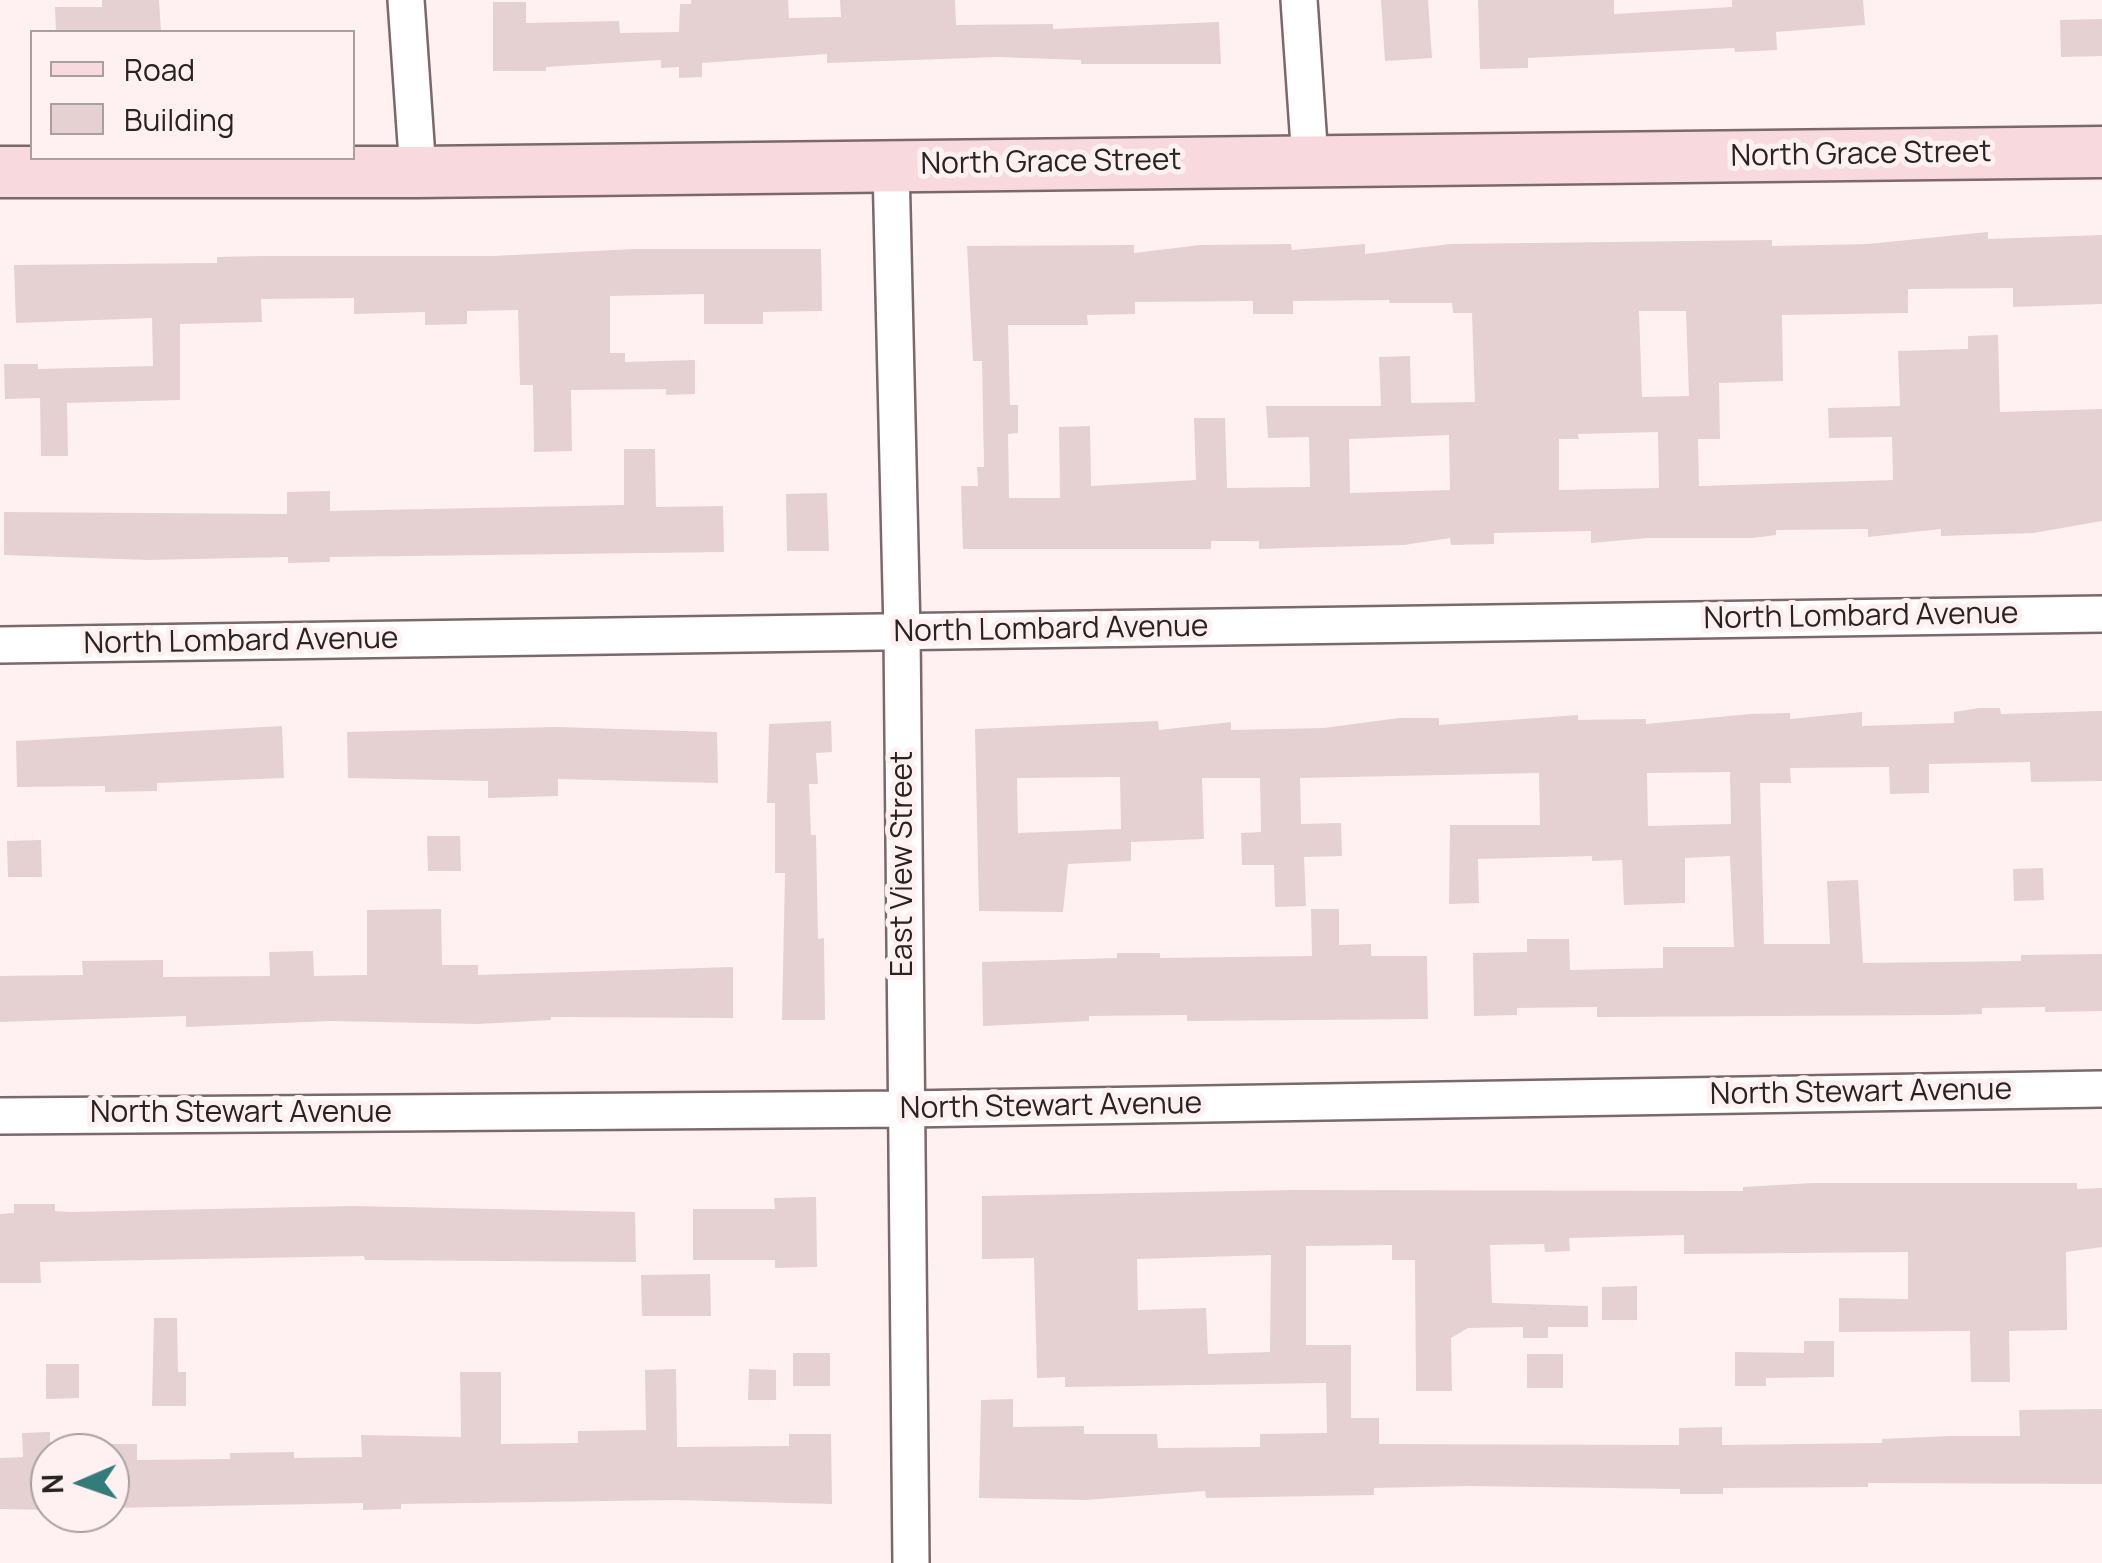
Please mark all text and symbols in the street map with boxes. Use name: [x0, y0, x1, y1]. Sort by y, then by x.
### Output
legend: [30, 30, 355, 160]
text: Road: [124, 49, 195, 90]
text: Building: [124, 99, 235, 140]
street label: North Grace Street: [1730, 135, 1992, 175]
street label: North Grace Street: [920, 143, 1182, 183]
street label: North Lombard Avenue: [1703, 596, 2019, 638]
street label: North Lombard Avenue: [893, 609, 1209, 651]
street label: North Lombard Avenue: [83, 621, 399, 663]
street label: East View Street: [886, 751, 922, 977]
street label: North Stewart Avenue: [1710, 1072, 2012, 1114]
street label: North Stewart Avenue: [900, 1086, 1202, 1128]
street label: North Stewart Avenue: [90, 1096, 392, 1132]
north arrow: [30, 1433, 130, 1533]
text: N: [33, 1473, 71, 1495]

